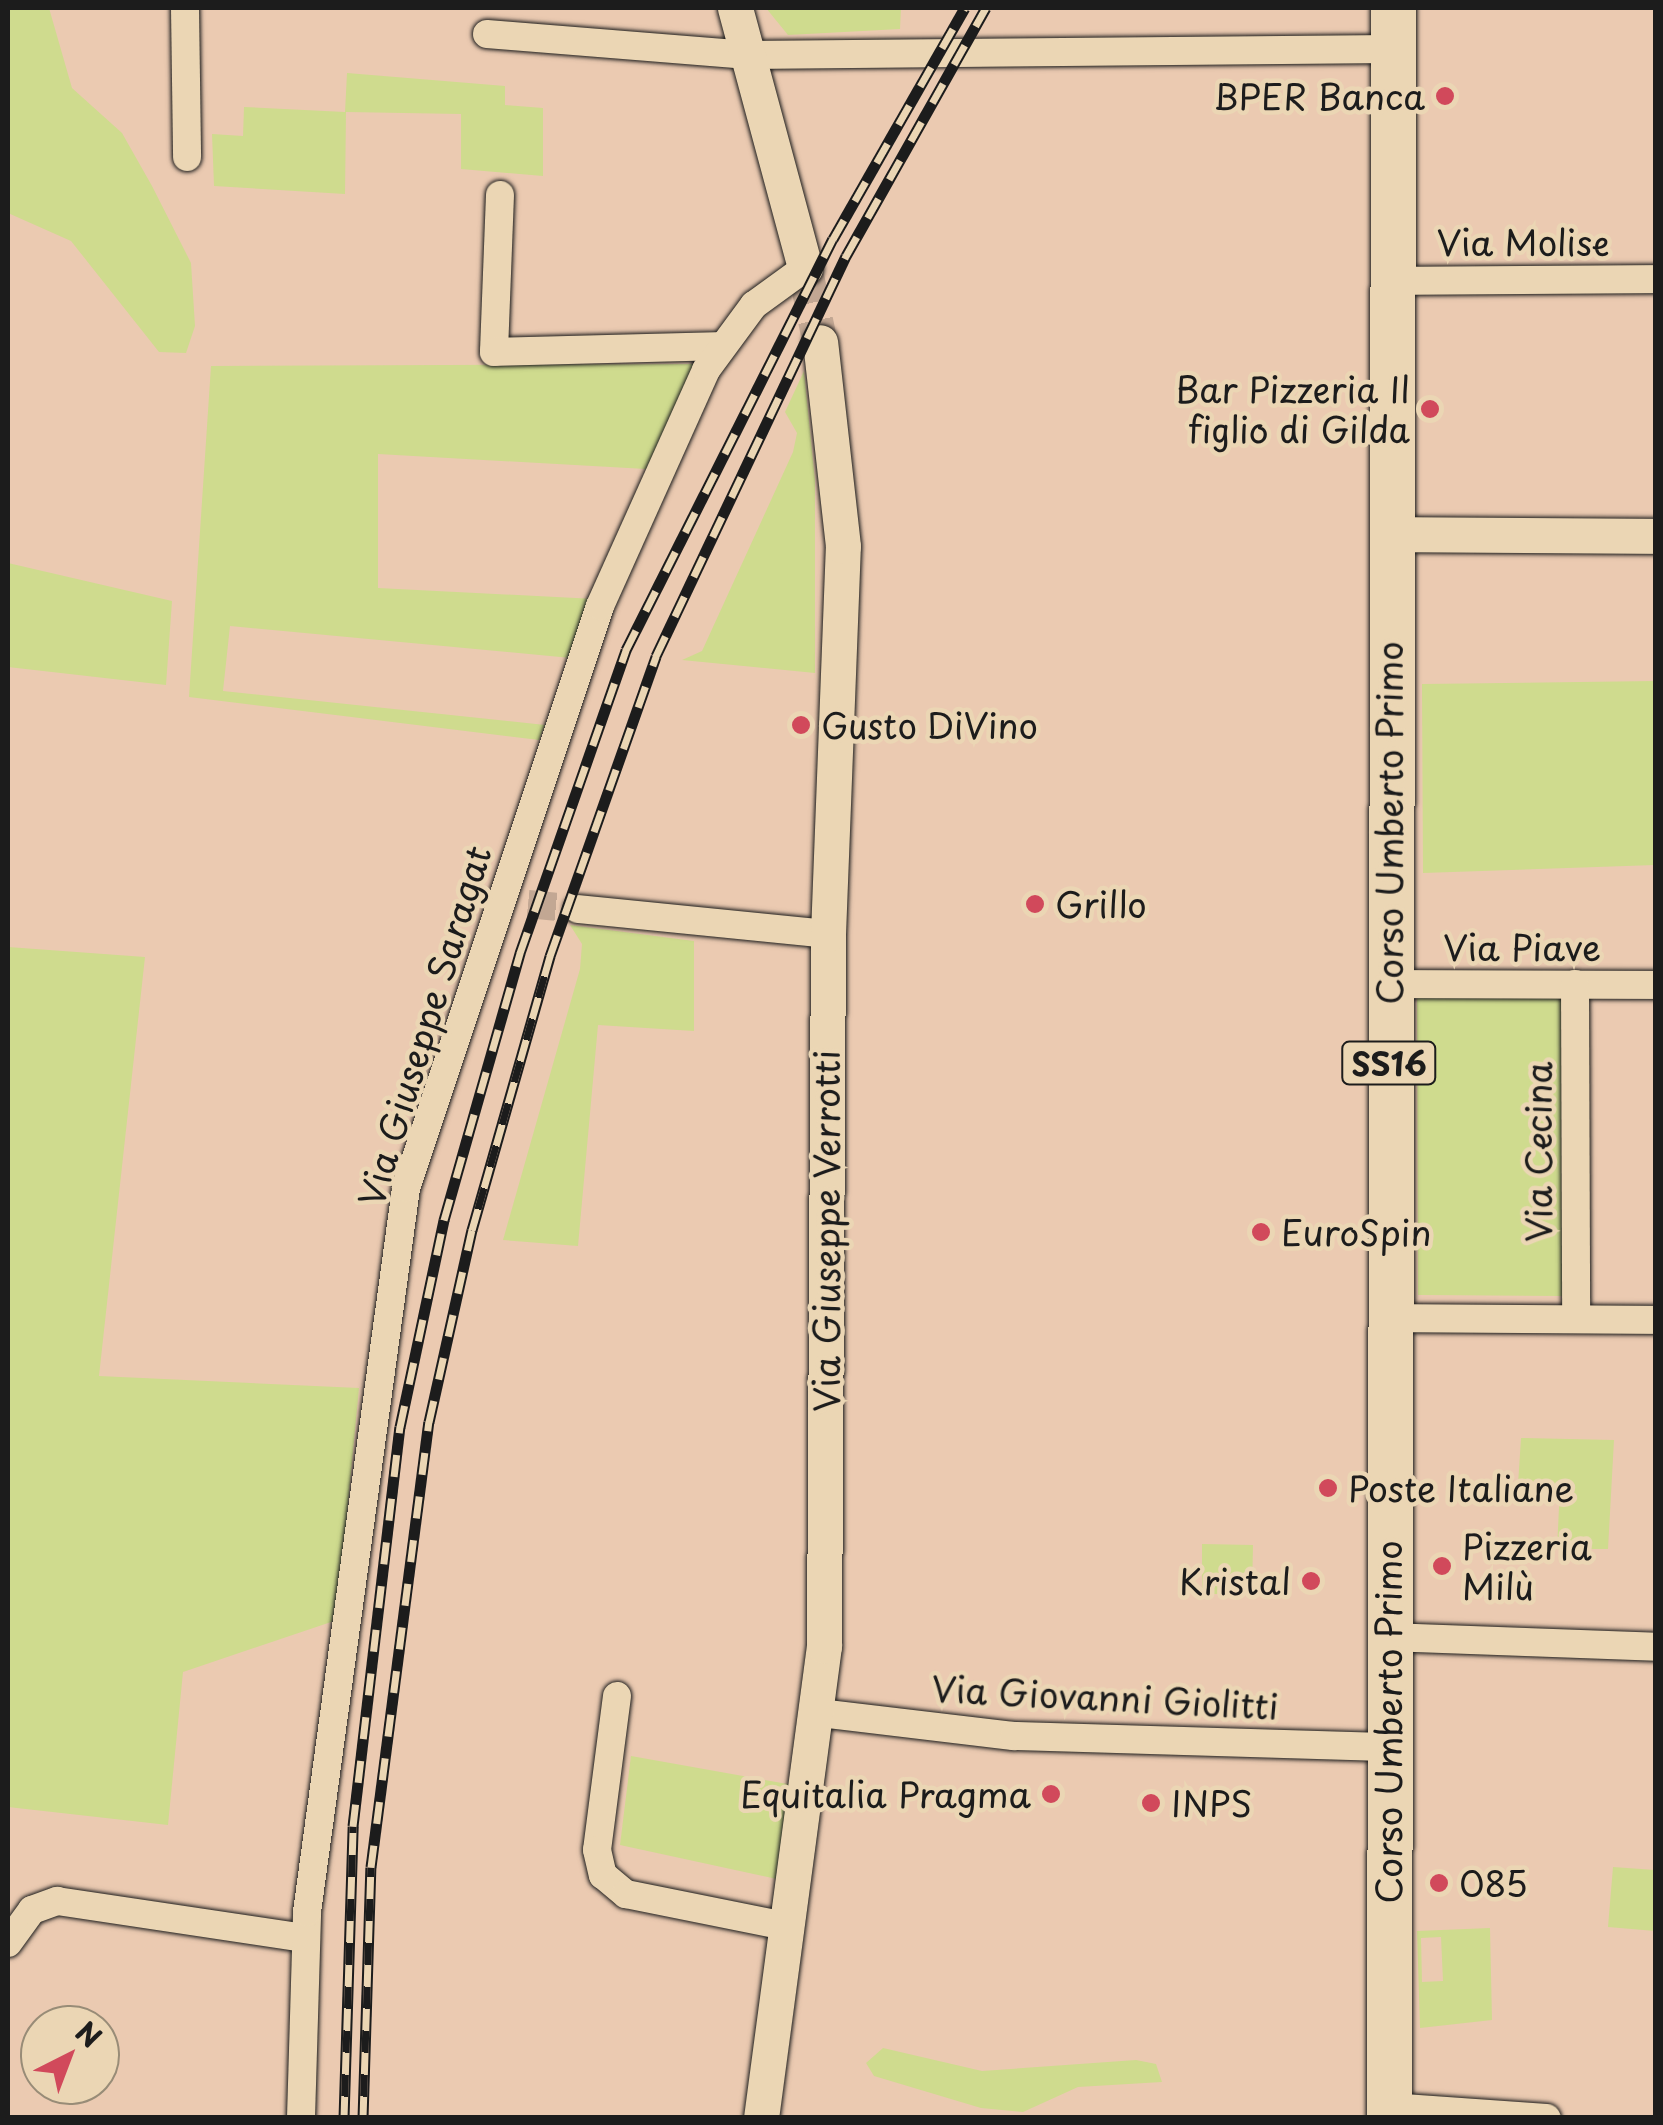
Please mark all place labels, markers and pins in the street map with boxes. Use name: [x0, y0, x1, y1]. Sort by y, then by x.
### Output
place label: BPER Banca: [1211, 75, 1425, 117]
marker: BPER Banca: [1434, 85, 1456, 107]
place label: Bar Pizzeria Il figlio di Gilda: [1176, 368, 1410, 450]
marker: Bar Pizzeria Il figlio di Gilda: [1419, 398, 1441, 420]
place label: Gusto DiVino: [821, 704, 1038, 746]
marker: Gusto DiVino: [790, 714, 812, 736]
place label: Grillo: [1055, 883, 1147, 925]
marker: Grillo: [1024, 893, 1046, 915]
place label: EuroSpin: [1281, 1211, 1431, 1253]
marker: EuroSpin: [1250, 1221, 1272, 1243]
place label: Poste Italiane: [1348, 1467, 1575, 1509]
marker: Poste Italiane: [1317, 1477, 1339, 1499]
place label: Pizzeria Milù: [1462, 1525, 1592, 1607]
marker: Pizzeria Milù: [1431, 1555, 1453, 1577]
place label: Kristal: [1179, 1560, 1291, 1602]
marker: Kristal: [1300, 1570, 1322, 1592]
place label: Equitalia Pragma: [741, 1773, 1031, 1815]
place label: INPS: [1171, 1782, 1253, 1824]
marker: Equitalia Pragma: [1040, 1783, 1062, 1805]
marker: INPS: [1140, 1792, 1162, 1814]
place label: 085: [1459, 1862, 1528, 1904]
marker: 085: [1428, 1872, 1450, 1894]

